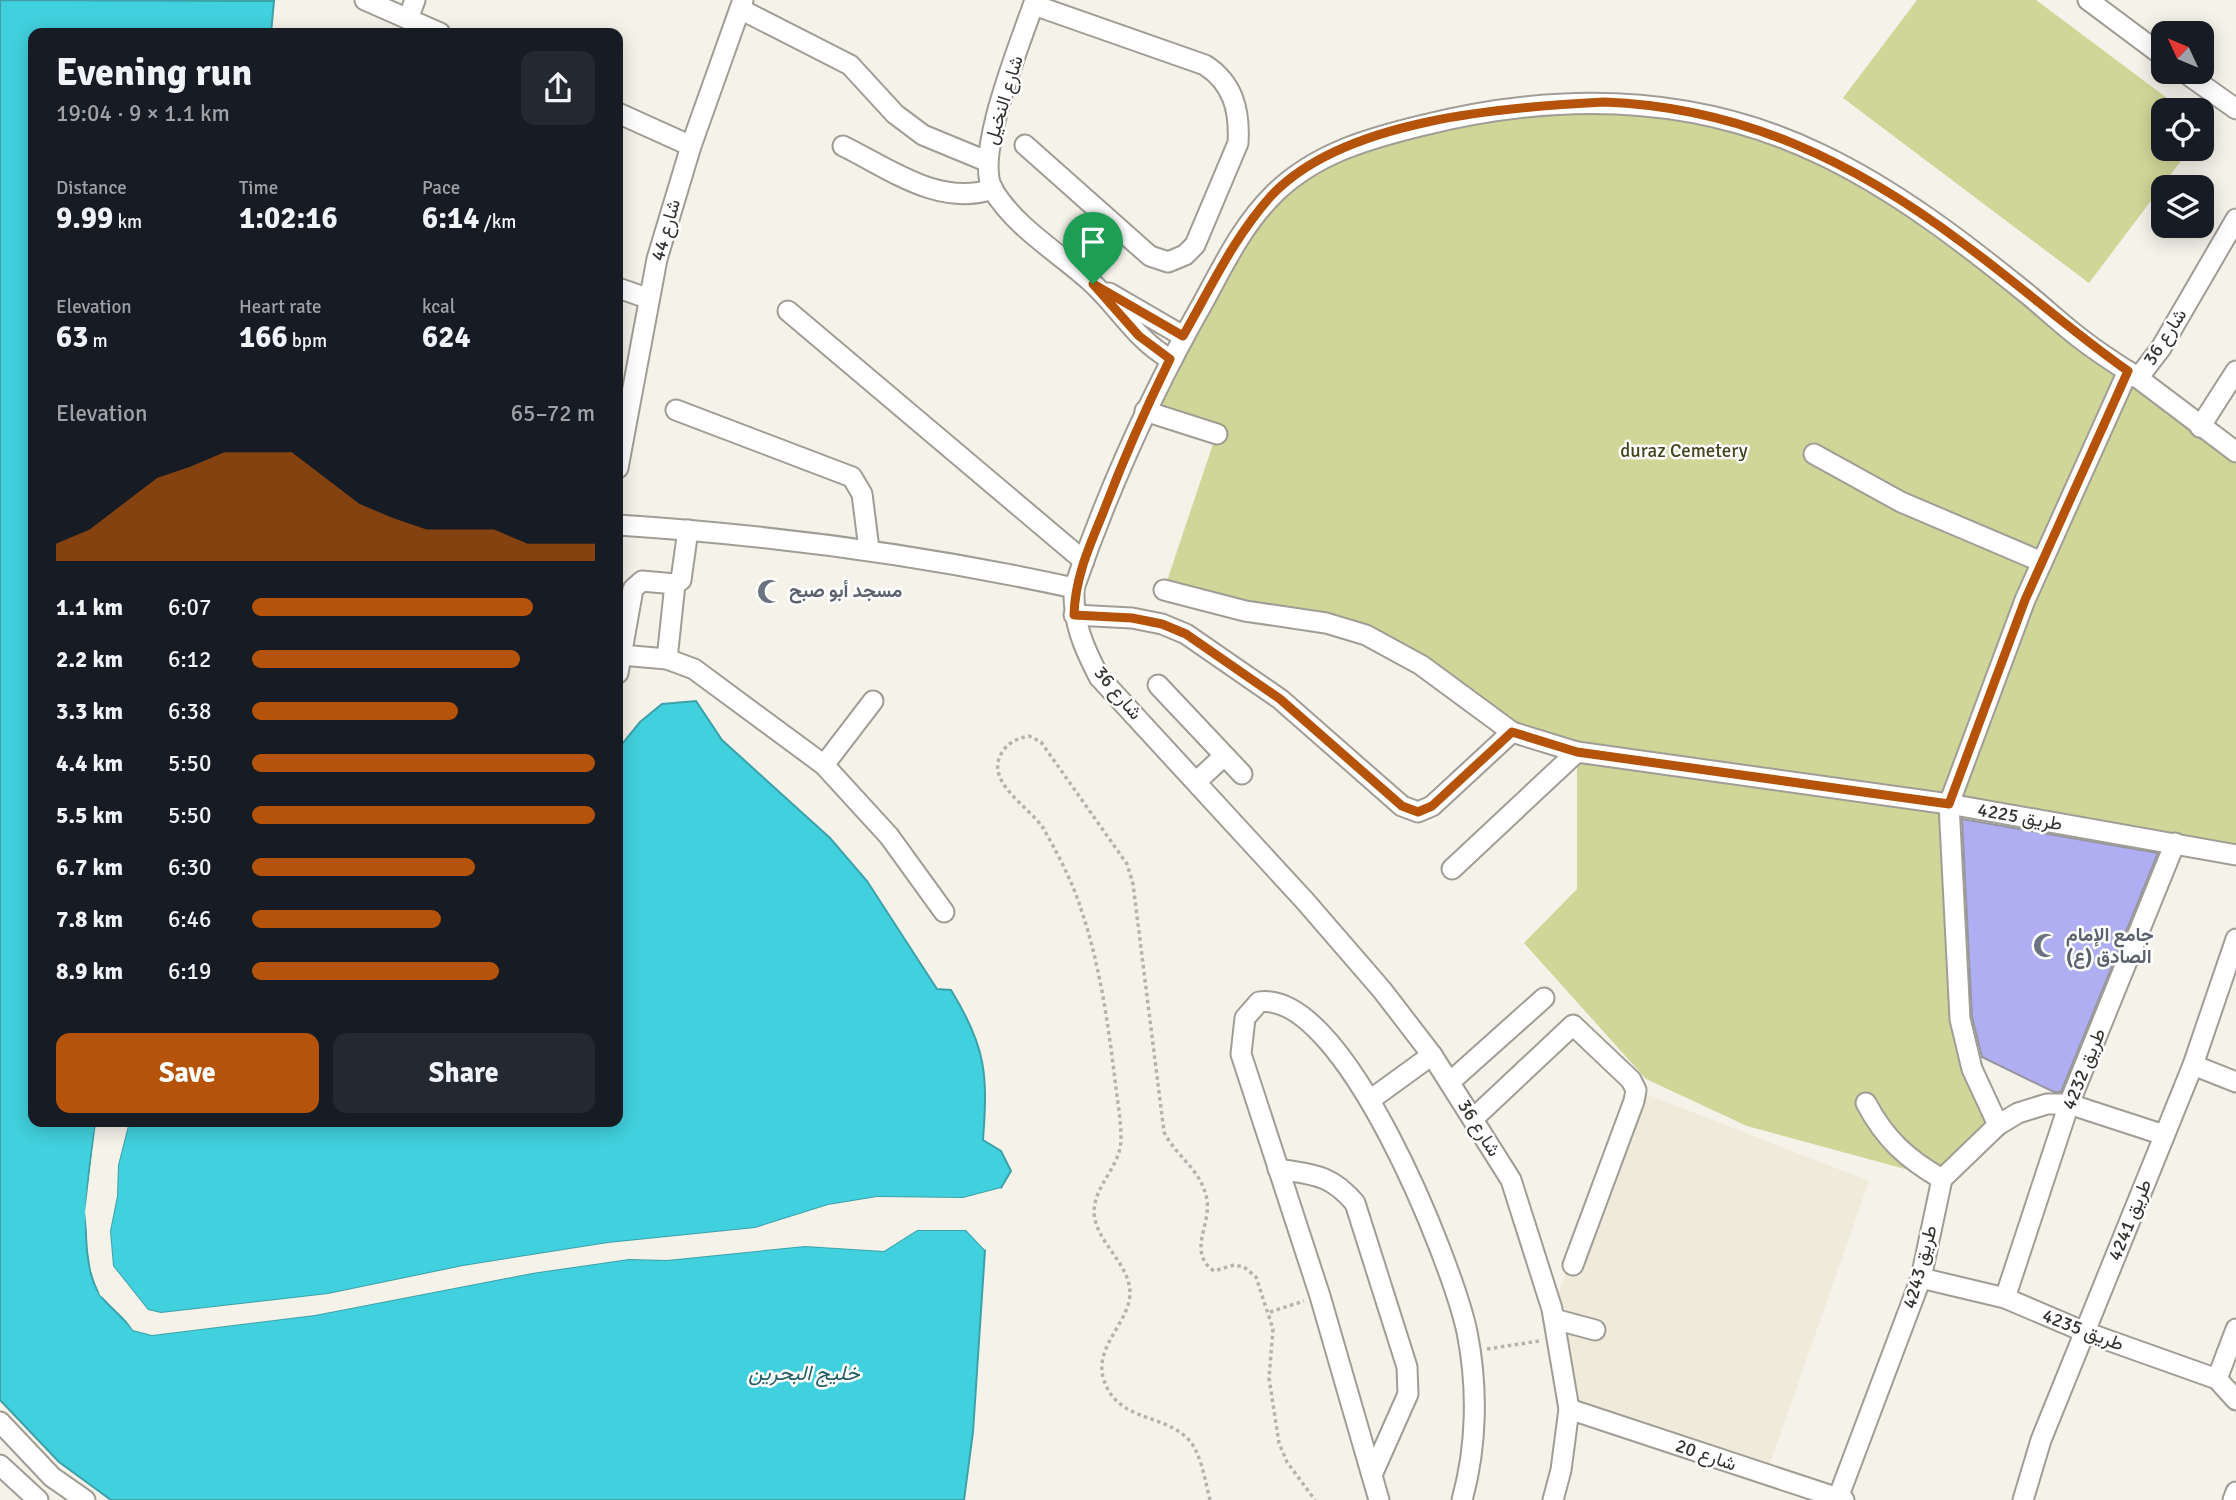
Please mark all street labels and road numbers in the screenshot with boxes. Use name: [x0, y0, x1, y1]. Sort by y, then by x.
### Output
street label: شارع النخيل: [979, 53, 1029, 147]
street label: شارع 44: [646, 196, 686, 264]
street label: شارع 36: [2138, 304, 2192, 370]
street label: شارع 36: [1089, 661, 1147, 725]
street label: طريق 4225: [1976, 798, 2064, 836]
street label: طريق 4232: [2057, 1025, 2111, 1113]
street label: شارع 36: [1452, 1095, 1506, 1161]
street label: طريق 4241: [2103, 1176, 2157, 1264]
street label: طريق 4243: [1897, 1223, 1943, 1311]
street label: طريق 4235: [2039, 1303, 2127, 1357]
street label: شارع 20: [1672, 1433, 1740, 1477]

